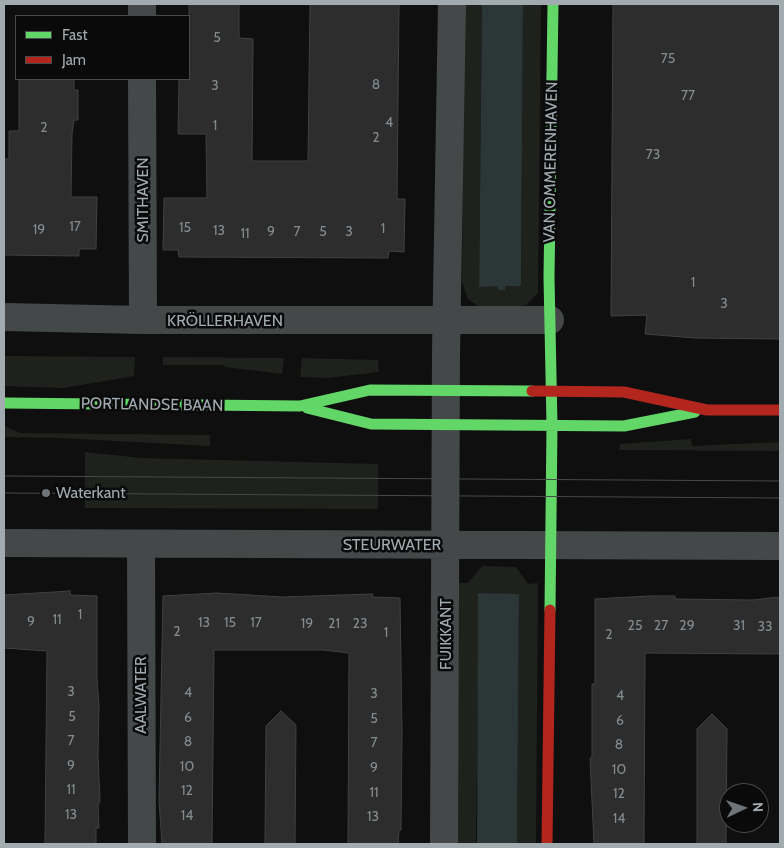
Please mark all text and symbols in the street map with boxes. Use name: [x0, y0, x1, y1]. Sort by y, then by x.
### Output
legend: [15, 15, 190, 80]
text: Fast: [62, 26, 87, 44]
house number: 5: [213, 30, 221, 46]
text: Jam: [62, 51, 86, 69]
house number: 75: [661, 51, 675, 67]
house number: 8: [372, 77, 380, 93]
house number: 3: [211, 78, 219, 94]
street label: VAN OMMERENHAVEN: [540, 81, 562, 243]
house number: 77: [681, 88, 695, 104]
house number: 4: [385, 115, 393, 131]
house number: 1: [213, 118, 217, 134]
house number: 2: [40, 120, 48, 136]
house number: 2: [372, 130, 380, 146]
house number: 73: [646, 147, 660, 163]
street label: SMITHAVEN: [133, 157, 153, 243]
house number: 17: [69, 219, 81, 235]
house number: 15: [179, 220, 191, 236]
house number: 1: [381, 221, 385, 237]
house number: 19: [33, 222, 45, 238]
house number: 13: [213, 223, 225, 239]
house number: 9: [267, 224, 275, 240]
house number: 7: [293, 224, 301, 240]
house number: 5: [319, 224, 327, 240]
house number: 3: [345, 224, 353, 240]
house number: 11: [240, 226, 250, 242]
house number: 1: [691, 275, 695, 291]
house number: 3: [720, 296, 728, 312]
street label: KRÖLLERHAVEN: [167, 311, 283, 331]
street label: PORTLANDSE BAAN: [81, 394, 223, 416]
place label: Waterkant: [56, 483, 126, 503]
marker: Waterkant: [40, 487, 52, 499]
street label: STEURWATER: [343, 535, 441, 555]
street label: FUIKKANT: [436, 598, 456, 670]
house number: 1: [78, 607, 82, 623]
house number: 11: [52, 612, 62, 628]
house number: 9: [27, 614, 35, 630]
house number: 13: [198, 615, 210, 631]
house number: 15: [224, 615, 236, 631]
house number: 17: [250, 615, 262, 631]
house number: 19: [301, 616, 313, 632]
house number: 21: [328, 616, 340, 632]
house number: 23: [353, 616, 367, 632]
house number: 25: [628, 618, 642, 634]
house number: 27: [654, 618, 668, 634]
house number: 29: [679, 618, 695, 634]
house number: 31: [733, 618, 745, 634]
house number: 33: [757, 619, 773, 635]
house number: 2: [173, 624, 181, 640]
house number: 1: [384, 625, 388, 641]
house number: 2: [605, 627, 613, 643]
street label: AALWATER: [131, 656, 151, 734]
house number: 3: [67, 684, 75, 700]
house number: 4: [184, 685, 192, 701]
house number: 3: [370, 686, 378, 702]
house number: 4: [616, 688, 624, 704]
house number: 5: [68, 709, 76, 725]
house number: 6: [184, 710, 192, 726]
house number: 5: [370, 711, 378, 727]
house number: 6: [616, 713, 624, 729]
house number: 7: [67, 733, 75, 749]
house number: 8: [184, 734, 192, 750]
house number: 7: [370, 735, 378, 751]
house number: 8: [615, 737, 623, 753]
house number: 9: [67, 758, 75, 774]
house number: 10: [180, 759, 194, 775]
house number: 9: [370, 760, 378, 776]
house number: 10: [612, 762, 626, 778]
house number: 11: [66, 782, 76, 798]
house number: 12: [181, 783, 193, 799]
north arrow: [719, 783, 769, 833]
house number: 11: [369, 785, 379, 801]
house number: 12: [613, 786, 625, 802]
text: N: [749, 802, 767, 813]
house number: 13: [65, 807, 77, 823]
house number: 14: [181, 808, 193, 824]
house number: 13: [367, 809, 379, 825]
house number: 14: [613, 811, 625, 827]

